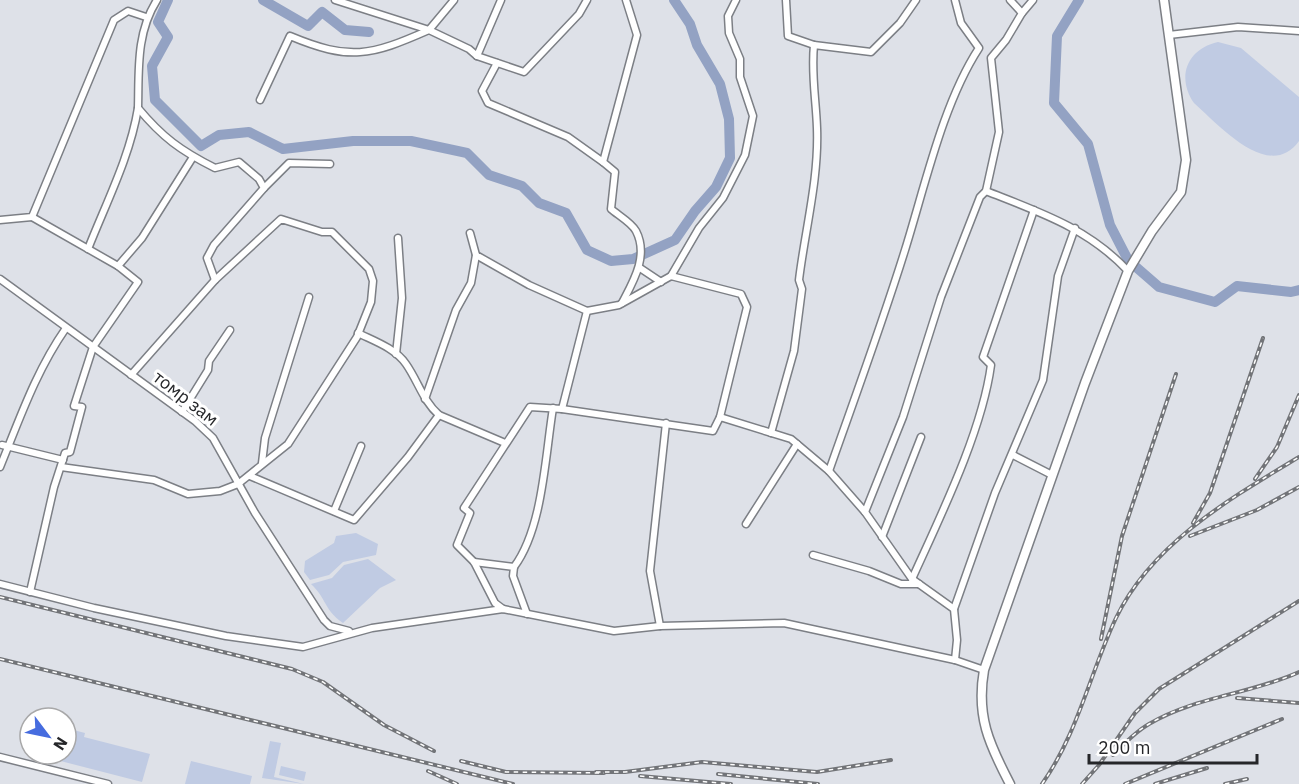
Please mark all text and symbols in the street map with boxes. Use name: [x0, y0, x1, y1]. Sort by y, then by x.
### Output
street label: томр зам: [149, 365, 223, 431]
north arrow: [18, 706, 78, 766]
scale bar: [1089, 727, 1257, 765]
text: N: [49, 734, 72, 754]
text: 200 m: [1098, 736, 1150, 759]

